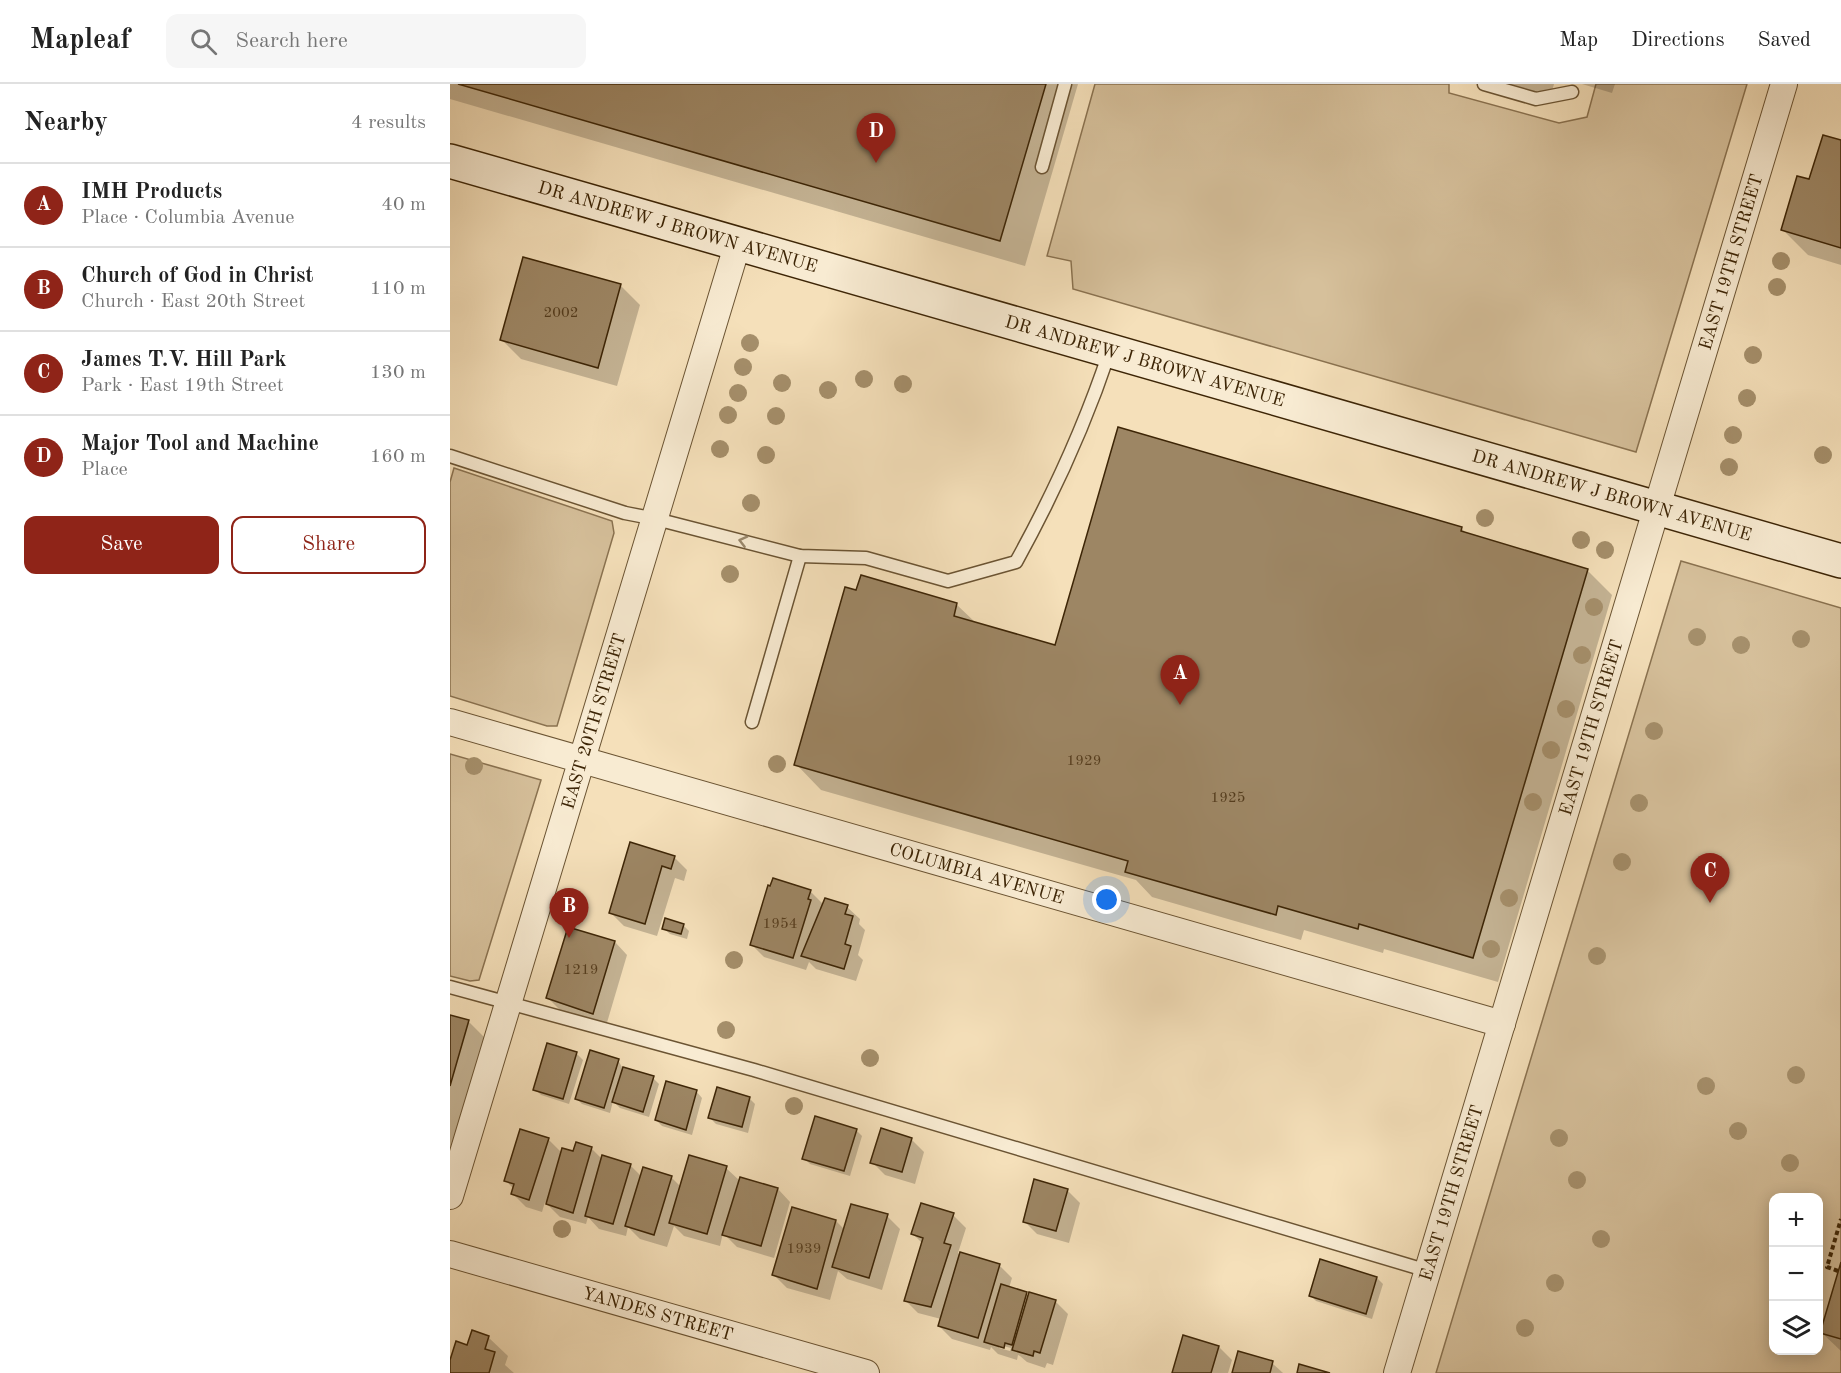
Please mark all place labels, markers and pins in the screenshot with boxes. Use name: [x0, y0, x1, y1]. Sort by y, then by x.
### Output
pin: D: [856, 113, 896, 163]
pin: A: [1160, 656, 1200, 705]
pin: C: [1690, 854, 1730, 903]
pin: B: [550, 888, 588, 938]

